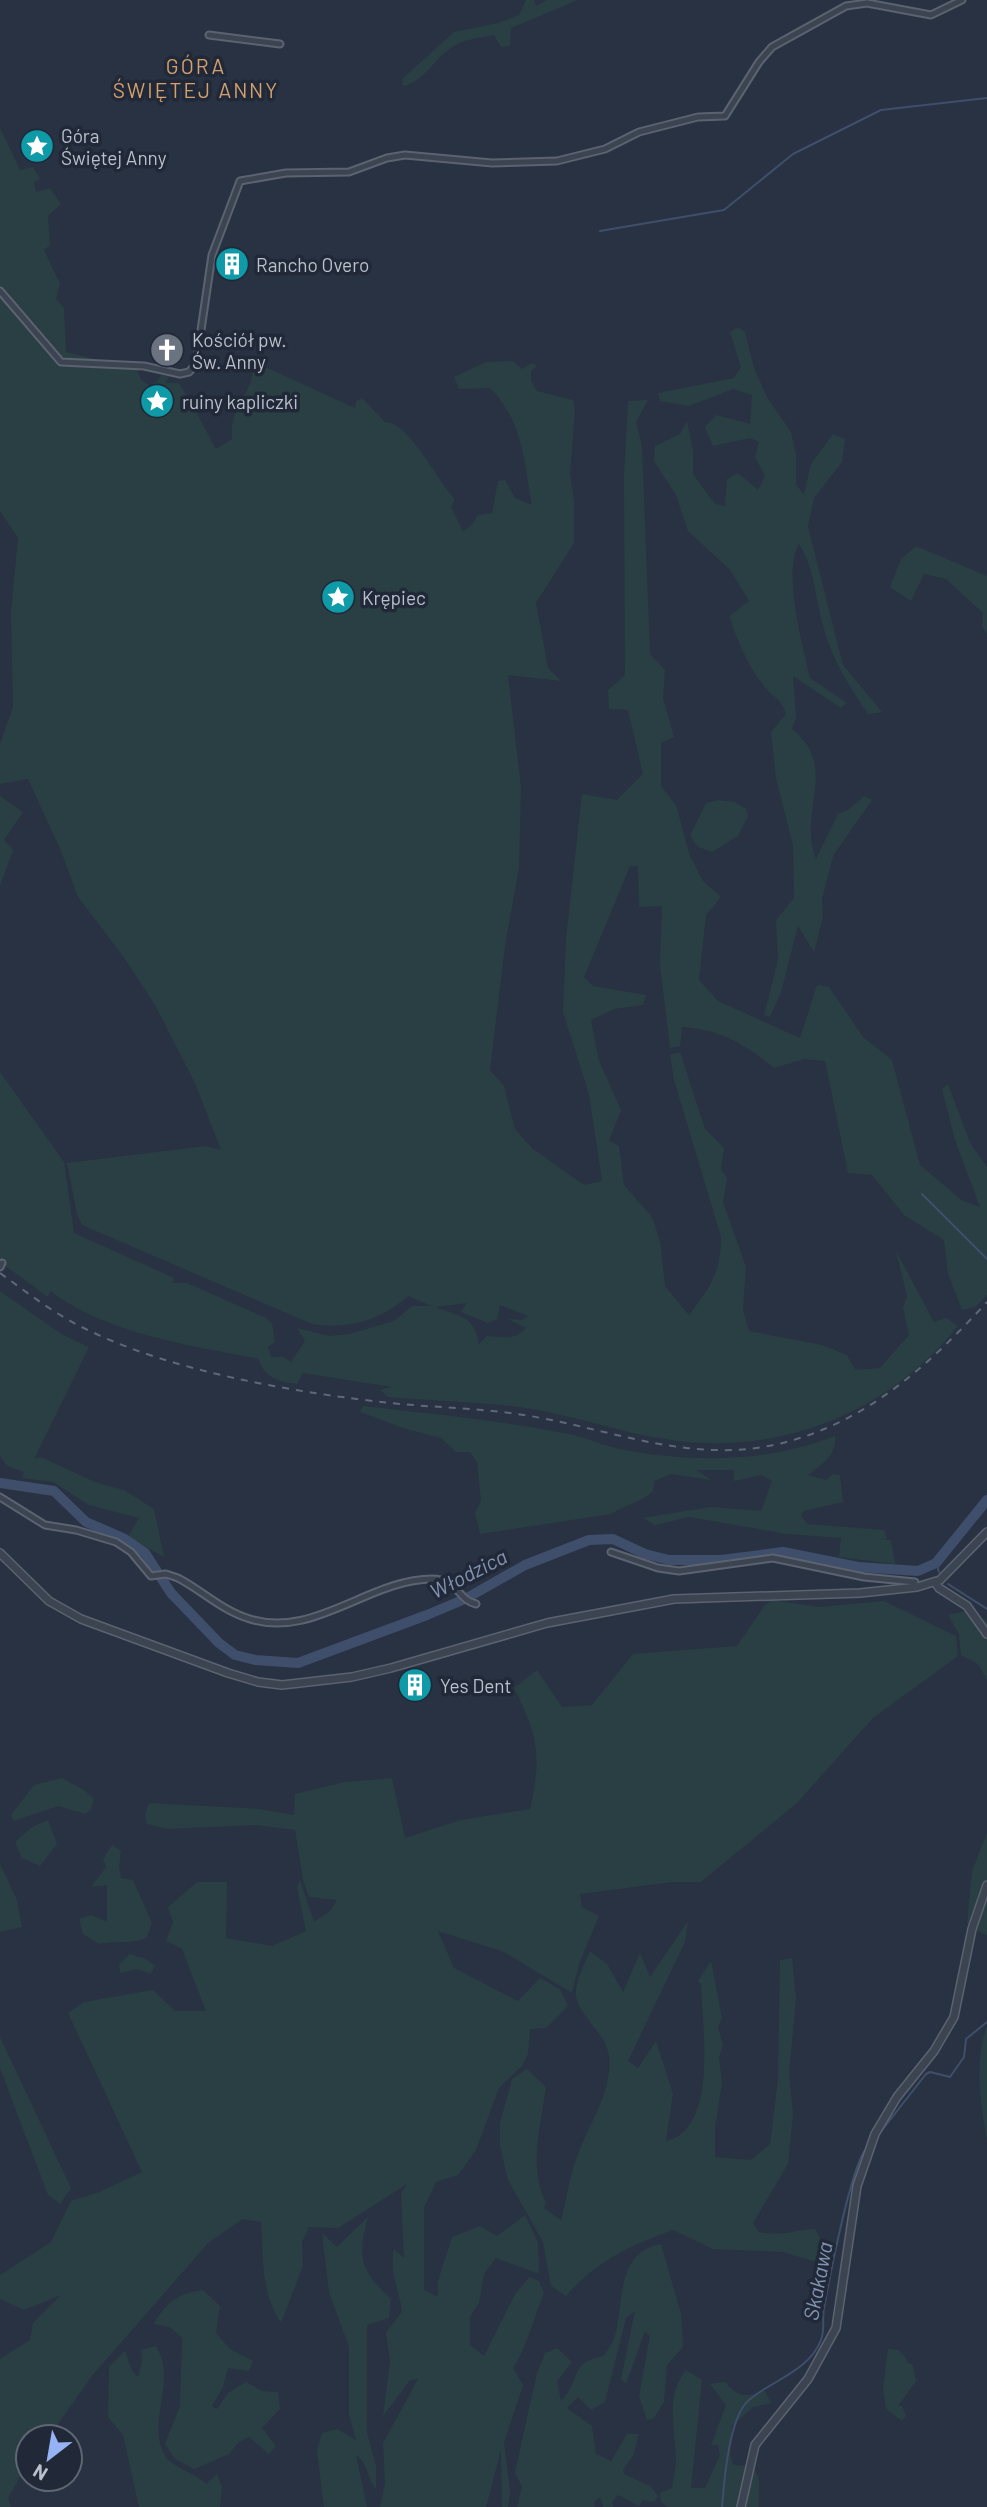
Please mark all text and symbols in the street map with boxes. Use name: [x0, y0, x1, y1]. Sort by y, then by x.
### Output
district label: GÓRA ŚWIĘTEJ ANNY: [113, 53, 279, 102]
place label: Góra Świętej Anny: [61, 124, 167, 169]
place icon: Góra Świętej Anny: [18, 127, 56, 165]
building icon: Rancho Overo: [213, 245, 251, 283]
place label: Rancho Overo: [256, 253, 369, 276]
place label: Kościół pw. Św. Anny: [192, 328, 287, 373]
church icon: Kościół pw. Św. Anny: [148, 331, 186, 369]
place icon: ruiny kapliczki: [138, 382, 176, 420]
place label: ruiny kapliczki: [182, 390, 298, 413]
place icon: Krępiec: [319, 578, 357, 616]
place label: Krępiec: [362, 586, 426, 609]
water label: Włodzica: [425, 1543, 511, 1603]
building icon: Yes Dent: [396, 1666, 434, 1704]
place label: Yes Dent: [440, 1674, 512, 1697]
water label: Skakawa: [797, 2240, 837, 2322]
north arrow: [14, 2423, 84, 2493]
text: N: [29, 2460, 51, 2486]

